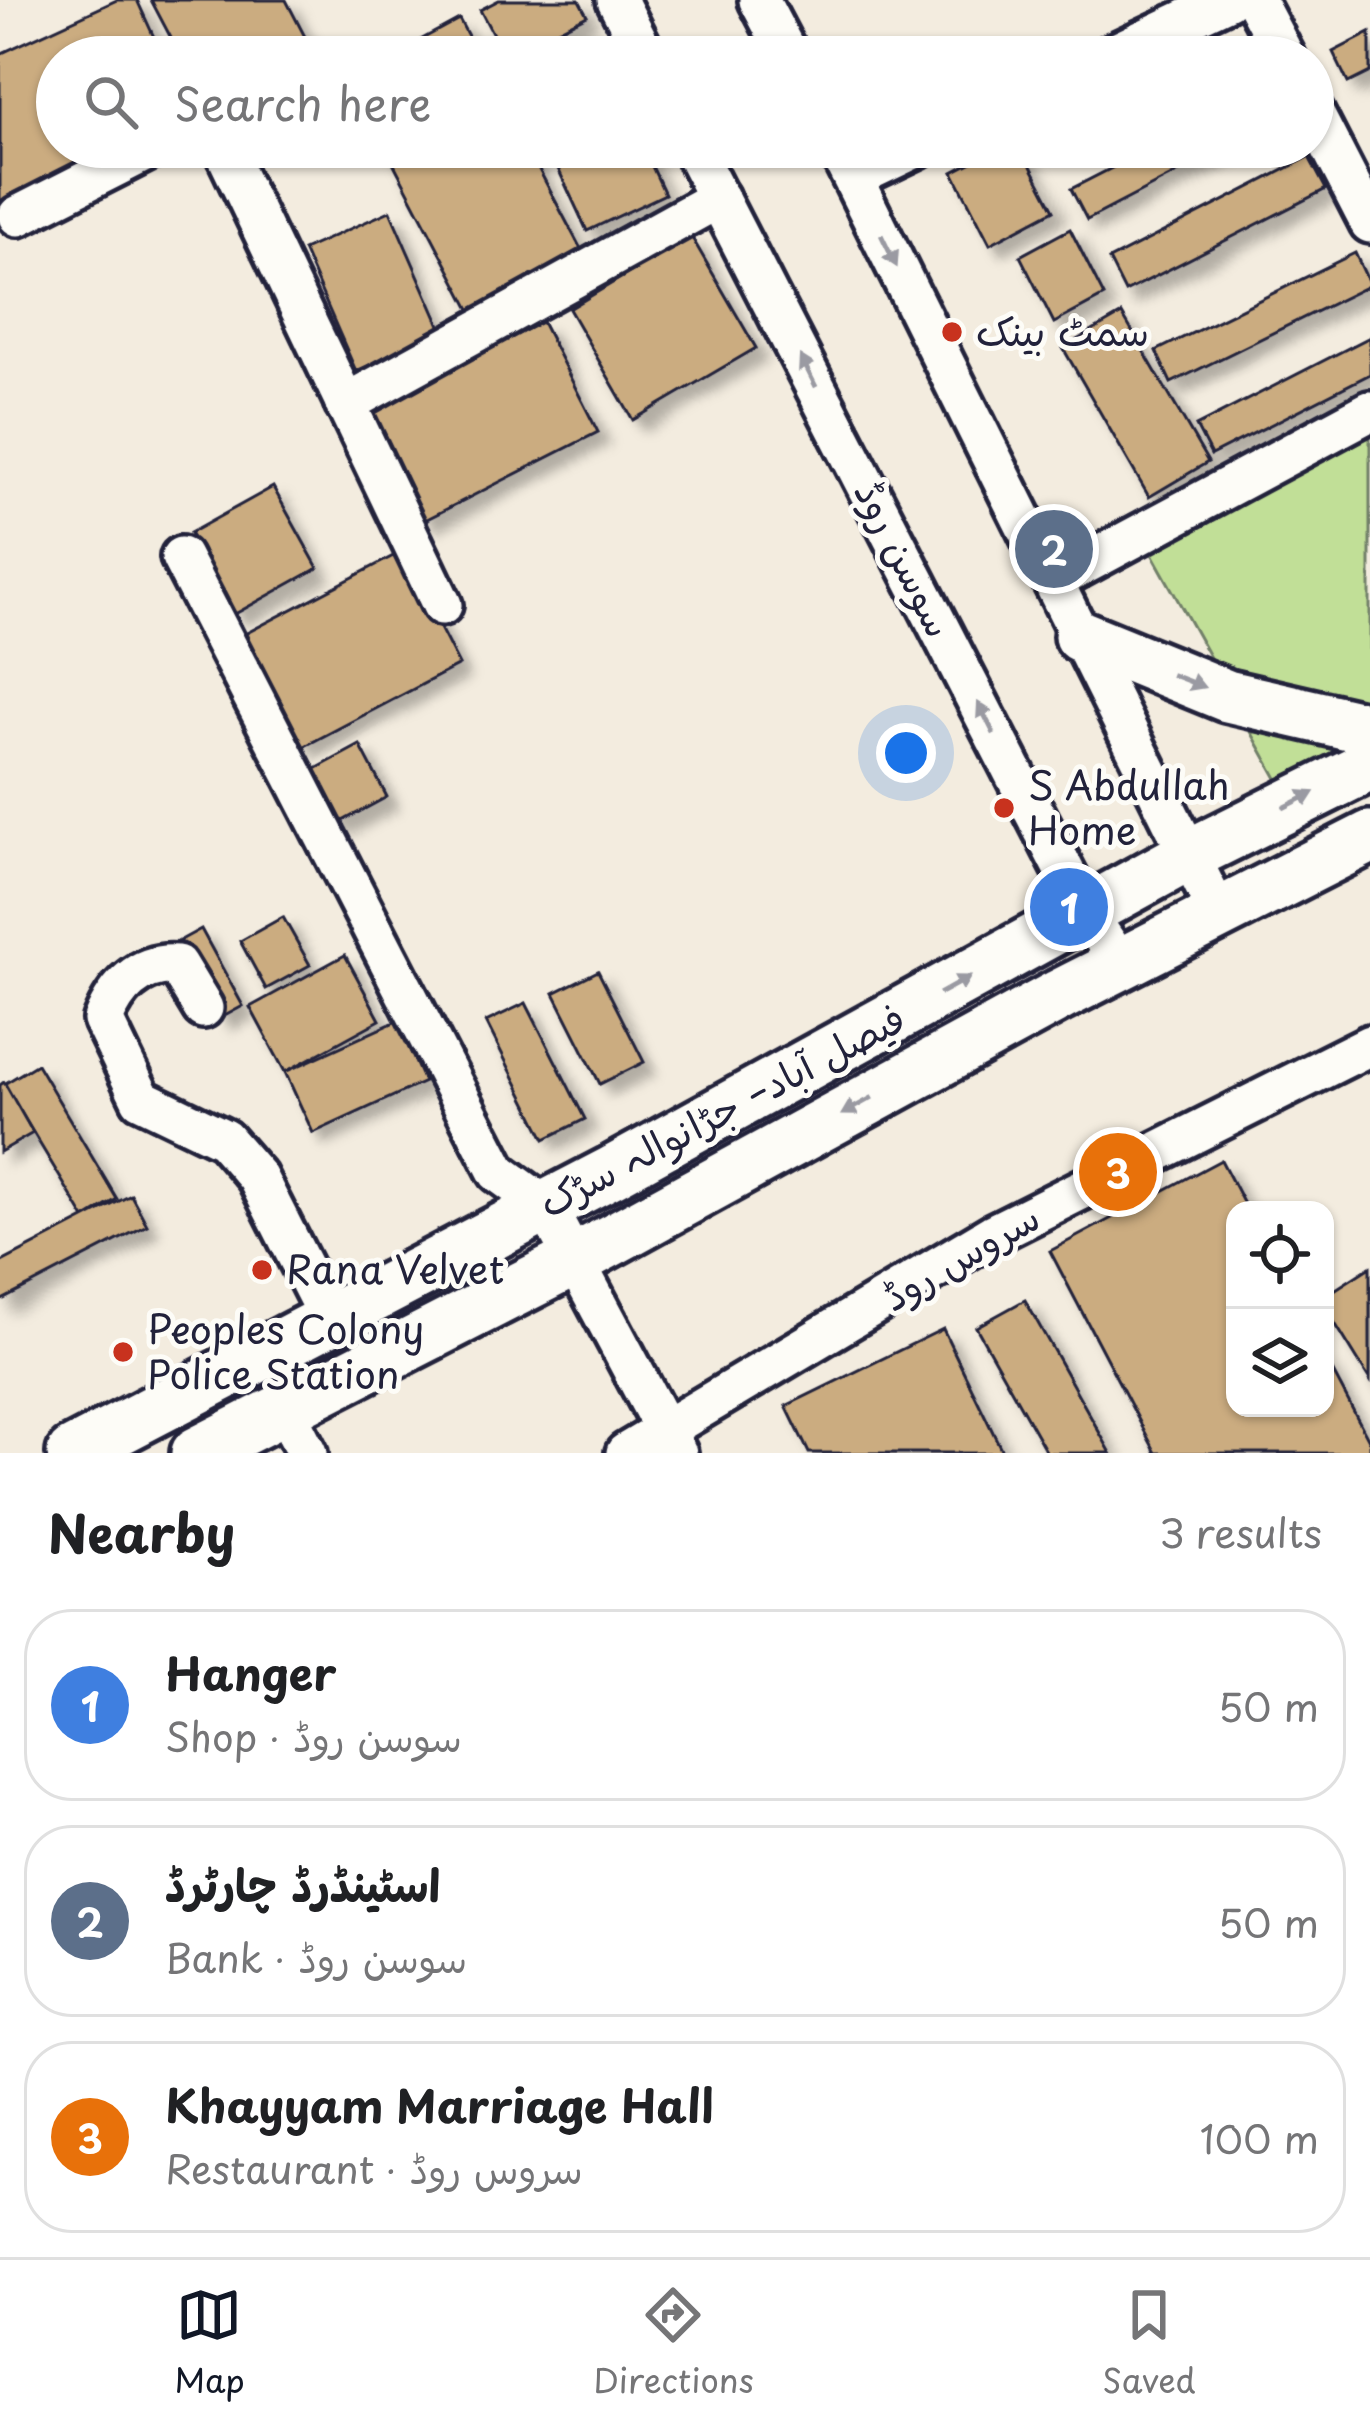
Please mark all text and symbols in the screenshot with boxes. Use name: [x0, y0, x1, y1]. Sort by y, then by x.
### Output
search box: [36, 36, 1334, 168]
text: Search here: [174, 68, 431, 136]
icon: search: [78, 69, 144, 135]
one-way arrow: [879, 234, 899, 269]
place label: سمٹ بینک: [976, 300, 1149, 359]
marker: سمٹ بینک: [939, 319, 965, 345]
one-way arrow: [798, 354, 818, 388]
street label: سوسن روڈ: [842, 469, 971, 646]
pin: 2: [1015, 504, 1093, 594]
one-way arrow: [1170, 673, 1206, 692]
one-way arrow: [976, 700, 997, 735]
your location: [876, 723, 936, 783]
place label: S Abdullah Home: [1028, 754, 1230, 858]
one-way arrow: [1281, 791, 1316, 811]
marker: S Abdullah Home: [991, 795, 1017, 821]
pin: 1: [1030, 862, 1108, 952]
one-way arrow: [938, 975, 972, 996]
street label: فیصل آباد– جڑانوالہ سڑک: [527, 987, 915, 1231]
one-way arrow: [840, 1095, 875, 1116]
pin: 3: [1079, 1127, 1157, 1217]
street label: سروس روڈ: [870, 1186, 1050, 1324]
map controls: [1226, 1201, 1334, 1417]
button: locate: [1226, 1201, 1334, 1309]
place label: Rana Velvet: [286, 1238, 504, 1297]
marker: Rana Velvet: [249, 1257, 275, 1283]
place label: Peoples Colony Police Station: [147, 1298, 424, 1402]
button: layers: [1226, 1309, 1334, 1417]
marker: Peoples Colony Police Station: [110, 1339, 136, 1365]
text: Nearby: [48, 1493, 235, 1570]
text: 3 results: [1159, 1502, 1322, 1561]
text: Hanger: [165, 1638, 336, 1706]
text: 1: [81, 1676, 99, 1735]
text: 50 m: [1218, 1676, 1319, 1735]
text: Shop · سوسن روڈ: [165, 1706, 462, 1765]
text: اسٹینڈرڈ چارٹرڈ: [165, 1849, 440, 1917]
text: 2: [76, 1892, 104, 1951]
text: 50 m: [1218, 1892, 1319, 1951]
text: Bank · سوسن روڈ: [165, 1927, 467, 1986]
text: Khayyam Marriage Hall: [165, 2070, 713, 2138]
text: 3: [77, 2108, 103, 2167]
text: 100 m: [1200, 2108, 1319, 2167]
text: Restaurant · سروس روڈ: [165, 2138, 583, 2197]
tab: Map: [174, 2282, 245, 2404]
tab: Directions: [593, 2282, 754, 2404]
tab: Saved: [1102, 2282, 1196, 2404]

